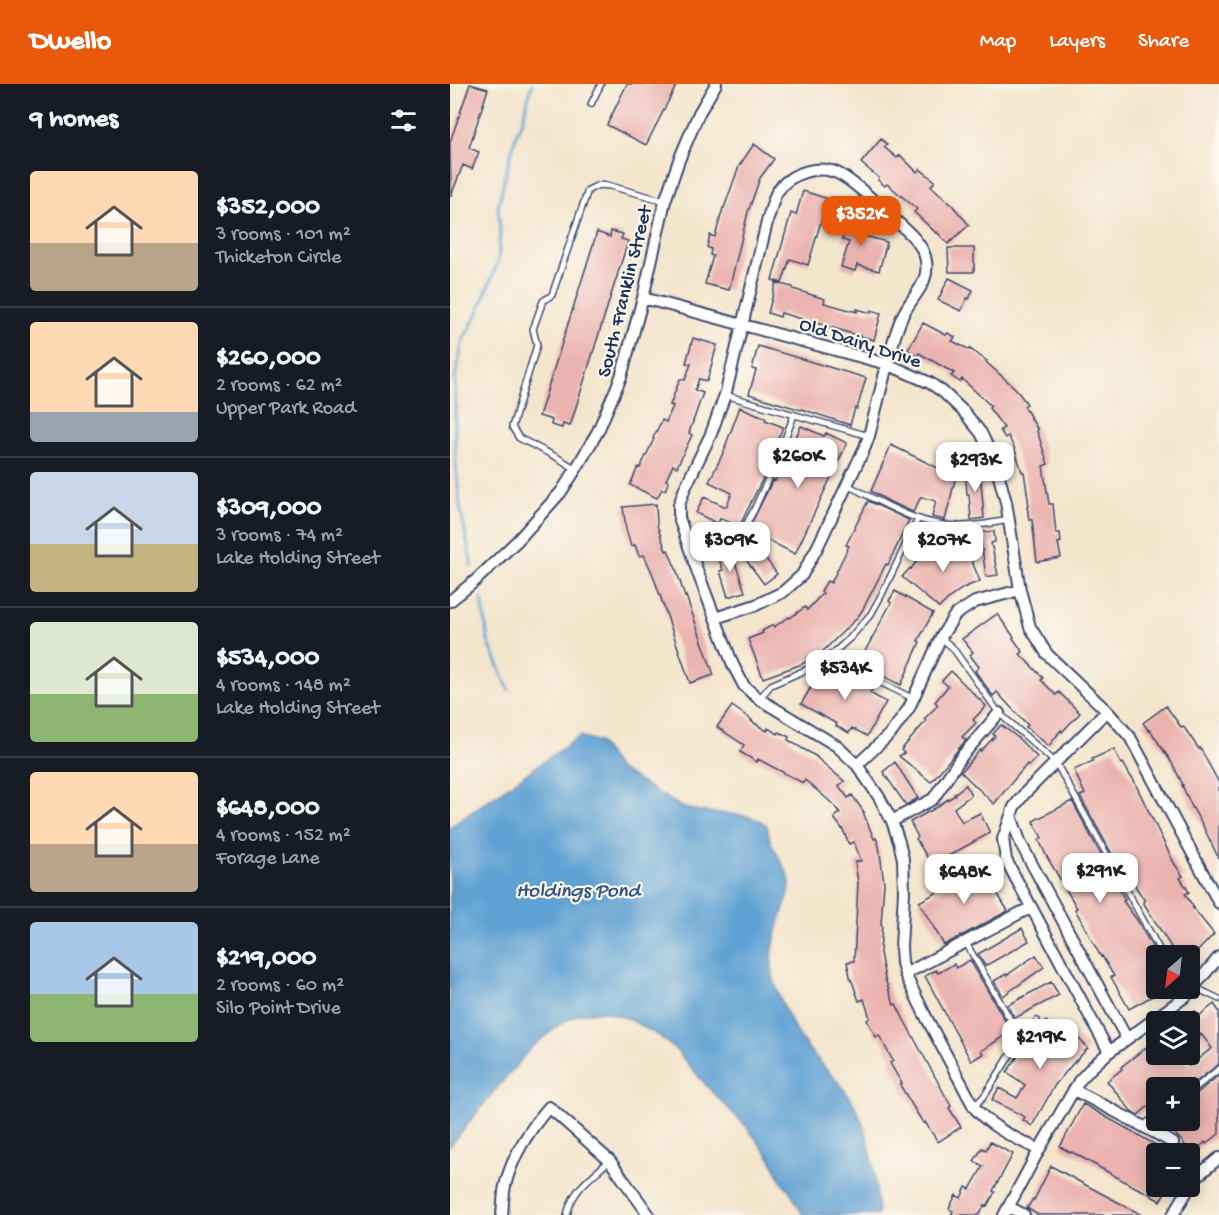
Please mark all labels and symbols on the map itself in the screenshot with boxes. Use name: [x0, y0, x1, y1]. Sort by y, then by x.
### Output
pin: $352K: [819, 196, 903, 247]
street label: South Franklin Street: [594, 202, 659, 380]
street label: Old Dairy Drive: [796, 314, 924, 375]
pin: $260K: [756, 438, 840, 489]
pin: $293K: [933, 442, 1017, 493]
pin: $309K: [688, 522, 772, 573]
pin: $207K: [901, 522, 985, 573]
pin: $534K: [803, 650, 887, 701]
pin: $291K: [1058, 853, 1142, 904]
pin: $648K: [922, 854, 1006, 905]
water label: Holdings Pond: [516, 880, 643, 905]
north arrow: [1146, 945, 1200, 999]
pin: $219K: [998, 1019, 1082, 1070]

